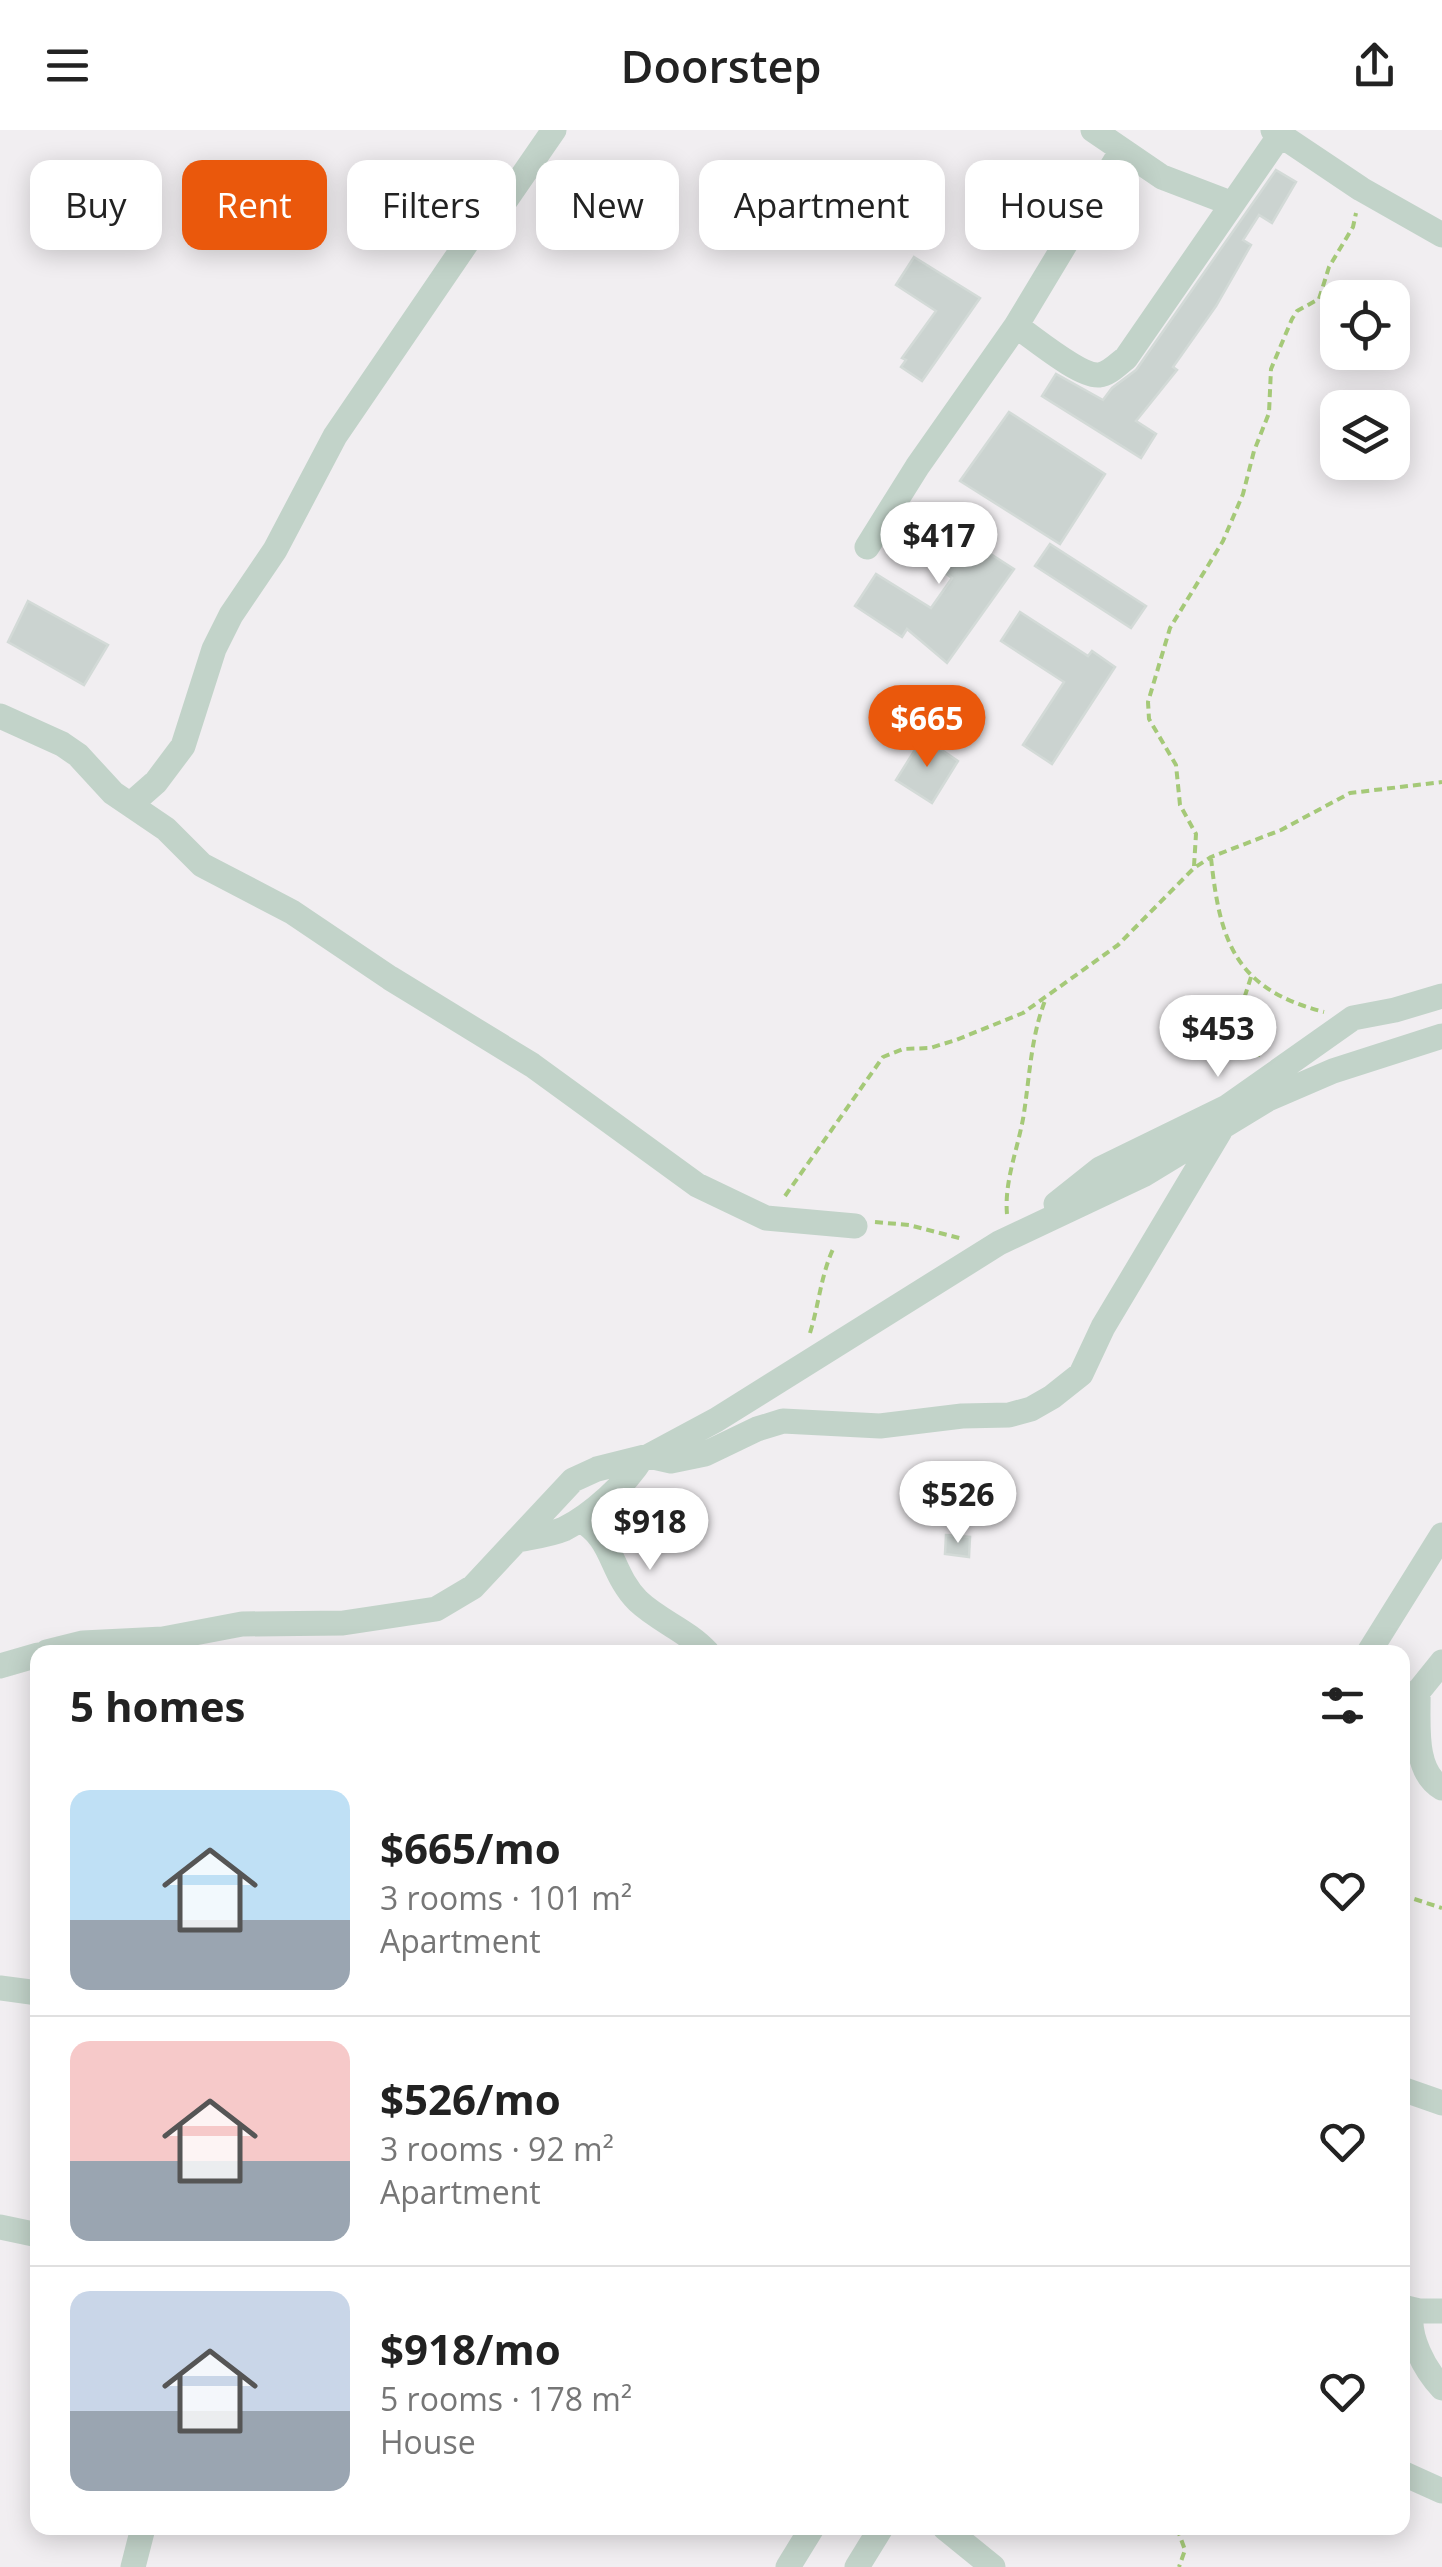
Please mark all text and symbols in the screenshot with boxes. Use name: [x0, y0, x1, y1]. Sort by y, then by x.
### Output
text: Doorstep: [621, 35, 821, 96]
icon: menu: [40, 38, 95, 93]
icon: share: [1347, 38, 1402, 93]
chip: Buy: [30, 160, 162, 250]
chip: Rent: [182, 160, 327, 250]
chip: Filters: [347, 160, 516, 250]
chip: New: [536, 160, 679, 250]
chip: Apartment: [699, 160, 945, 250]
chip: House: [965, 160, 1139, 250]
map controls: [1320, 280, 1410, 480]
button: locate: [1320, 280, 1410, 370]
button: layers: [1320, 390, 1410, 480]
pin: $417: [880, 502, 998, 587]
text: $417: [902, 513, 976, 556]
pin: $665: [868, 685, 986, 770]
text: $665: [890, 696, 964, 739]
pin: $453: [1159, 995, 1277, 1080]
text: $453: [1181, 1006, 1255, 1049]
pin: $526: [899, 1461, 1017, 1546]
text: $526: [921, 1472, 995, 1515]
pin: $918: [591, 1488, 709, 1573]
text: $918: [613, 1499, 687, 1542]
text: 5 homes: [70, 1677, 245, 1734]
icon: filters: [1315, 1678, 1370, 1733]
text: $665/mo: [380, 1819, 561, 1876]
icon: home: [150, 1830, 270, 1950]
icon: heart: [1315, 1863, 1370, 1918]
text: 3 rooms · 101 m²: [380, 1876, 632, 1919]
text: Apartment: [380, 1919, 541, 1962]
text: $526/mo: [380, 2070, 561, 2127]
icon: home: [150, 2081, 270, 2201]
icon: heart: [1315, 2114, 1370, 2169]
text: 3 rooms · 92 m²: [380, 2127, 614, 2170]
text: Apartment: [380, 2170, 541, 2213]
text: $918/mo: [380, 2320, 561, 2377]
icon: home: [150, 2331, 270, 2451]
icon: heart: [1315, 2364, 1370, 2419]
text: 5 rooms · 178 m²: [380, 2377, 632, 2420]
text: House: [380, 2420, 476, 2463]

